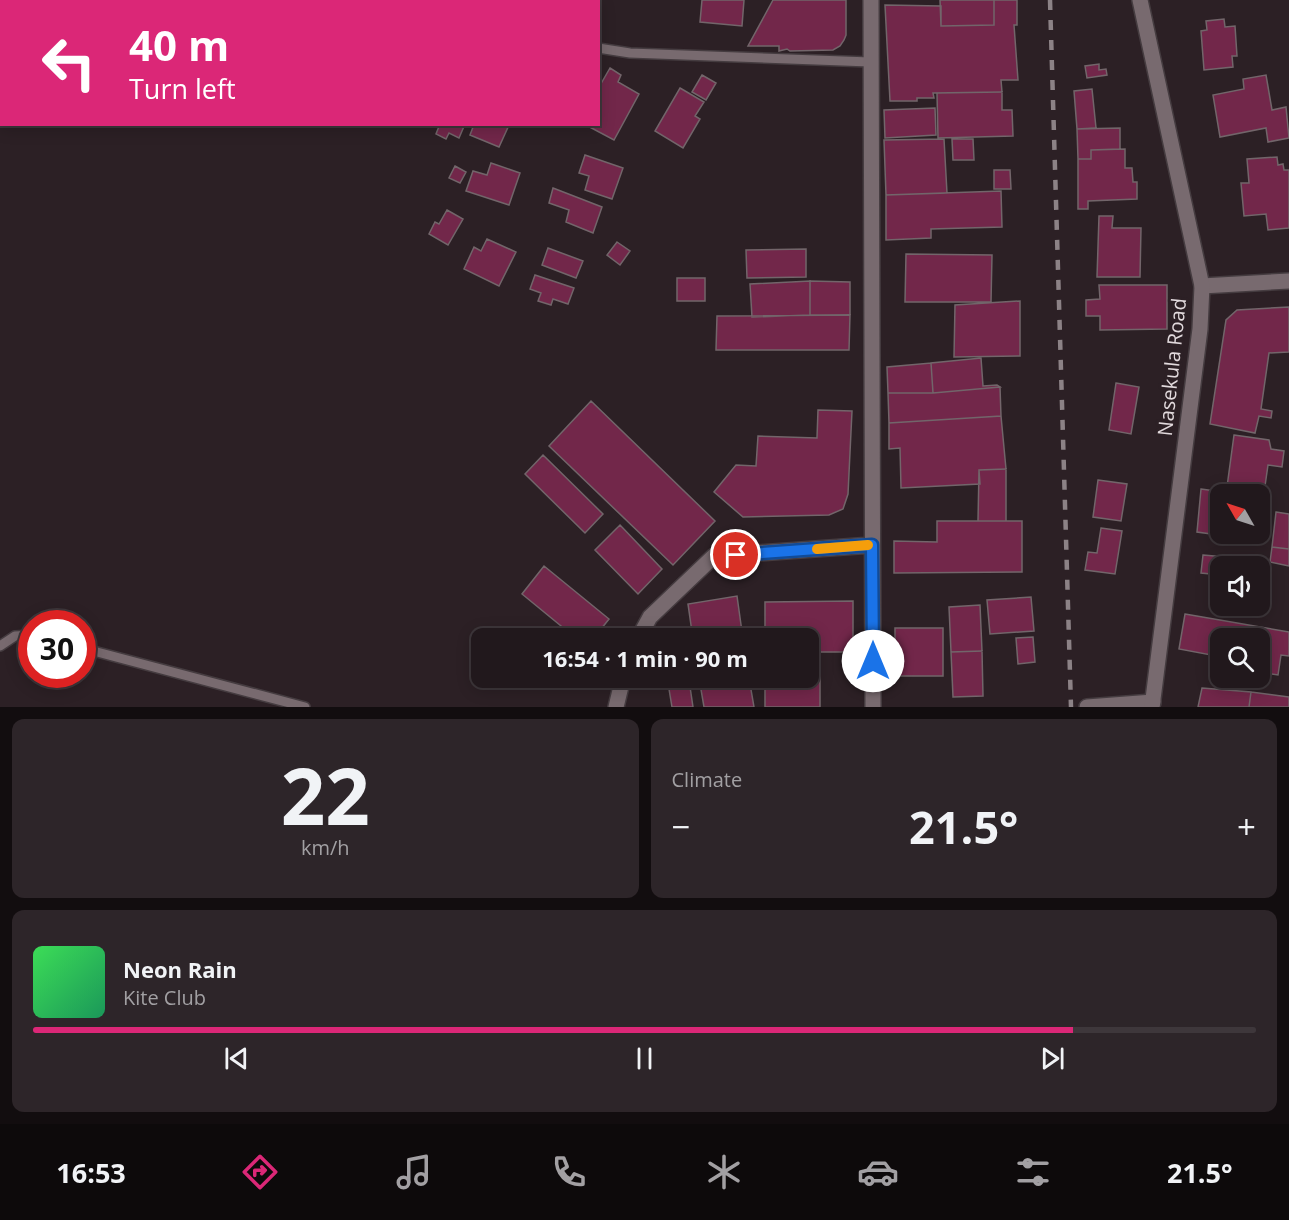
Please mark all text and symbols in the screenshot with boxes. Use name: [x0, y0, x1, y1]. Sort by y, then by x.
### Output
text: 40 m: [129, 16, 229, 73]
icon: left: [30, 24, 108, 102]
text: Turn left: [129, 70, 236, 107]
street label: Nasekula Road: [1151, 297, 1192, 437]
north arrow: [1210, 484, 1270, 544]
map controls: [1210, 484, 1270, 688]
pin: [710, 529, 761, 580]
icon: arrive: [719, 538, 752, 571]
button: sound: [1210, 556, 1270, 616]
speed limit sign: 30: [18, 610, 96, 688]
button: search: [1210, 628, 1270, 688]
position arrow: [841, 629, 905, 693]
text: 16:54 · 1 min · 90 m: [542, 643, 748, 673]
text: 22: [281, 742, 370, 848]
text: Climate: [672, 766, 742, 793]
text: 21.5°: [909, 796, 1018, 857]
text: −: [672, 804, 690, 849]
text: +: [1237, 804, 1256, 849]
text: km/h: [301, 834, 350, 861]
text: Neon Rain: [123, 954, 237, 984]
text: Kite Club: [123, 984, 206, 1011]
icon: previous: [220, 1042, 253, 1075]
icon: pause: [628, 1042, 661, 1075]
icon: next: [1036, 1042, 1069, 1075]
icon: directions: [239, 1151, 281, 1193]
icon: music: [393, 1151, 435, 1193]
icon: phone: [548, 1151, 590, 1193]
icon: climate: [703, 1151, 745, 1193]
icon: car: [857, 1151, 899, 1193]
icon: filters: [1012, 1151, 1054, 1193]
text: 16:53: [56, 1154, 126, 1191]
text: 21.5°: [1167, 1154, 1233, 1191]

